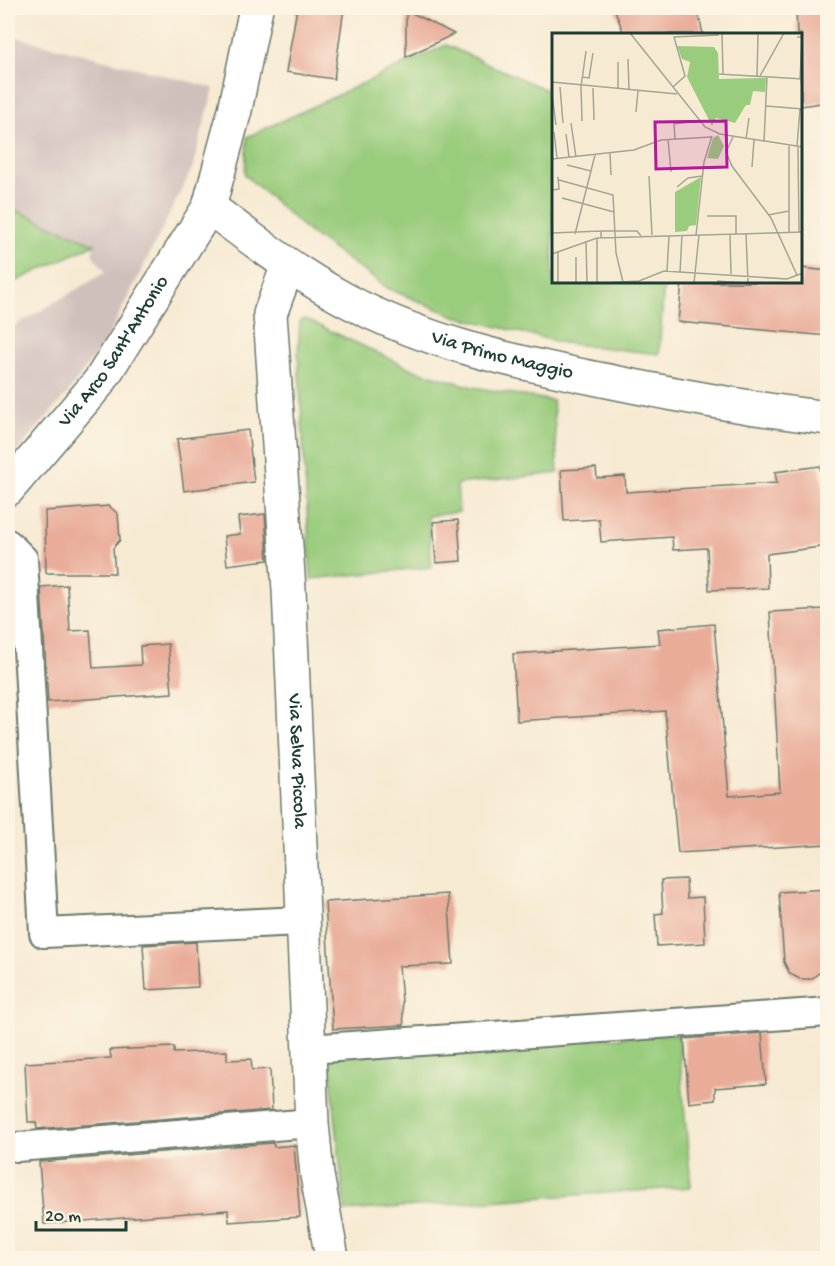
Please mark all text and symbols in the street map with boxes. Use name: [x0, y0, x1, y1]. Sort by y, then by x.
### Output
inset map: [552, 33, 802, 284]
street label: Via Arco Sant'Antonio: [53, 272, 174, 433]
street label: Via Primo Maggio: [427, 326, 575, 385]
street label: Via Selva Piccola: [282, 692, 311, 830]
scale bar: [36, 1194, 126, 1232]
text: 20 m: [45, 1207, 81, 1228]

